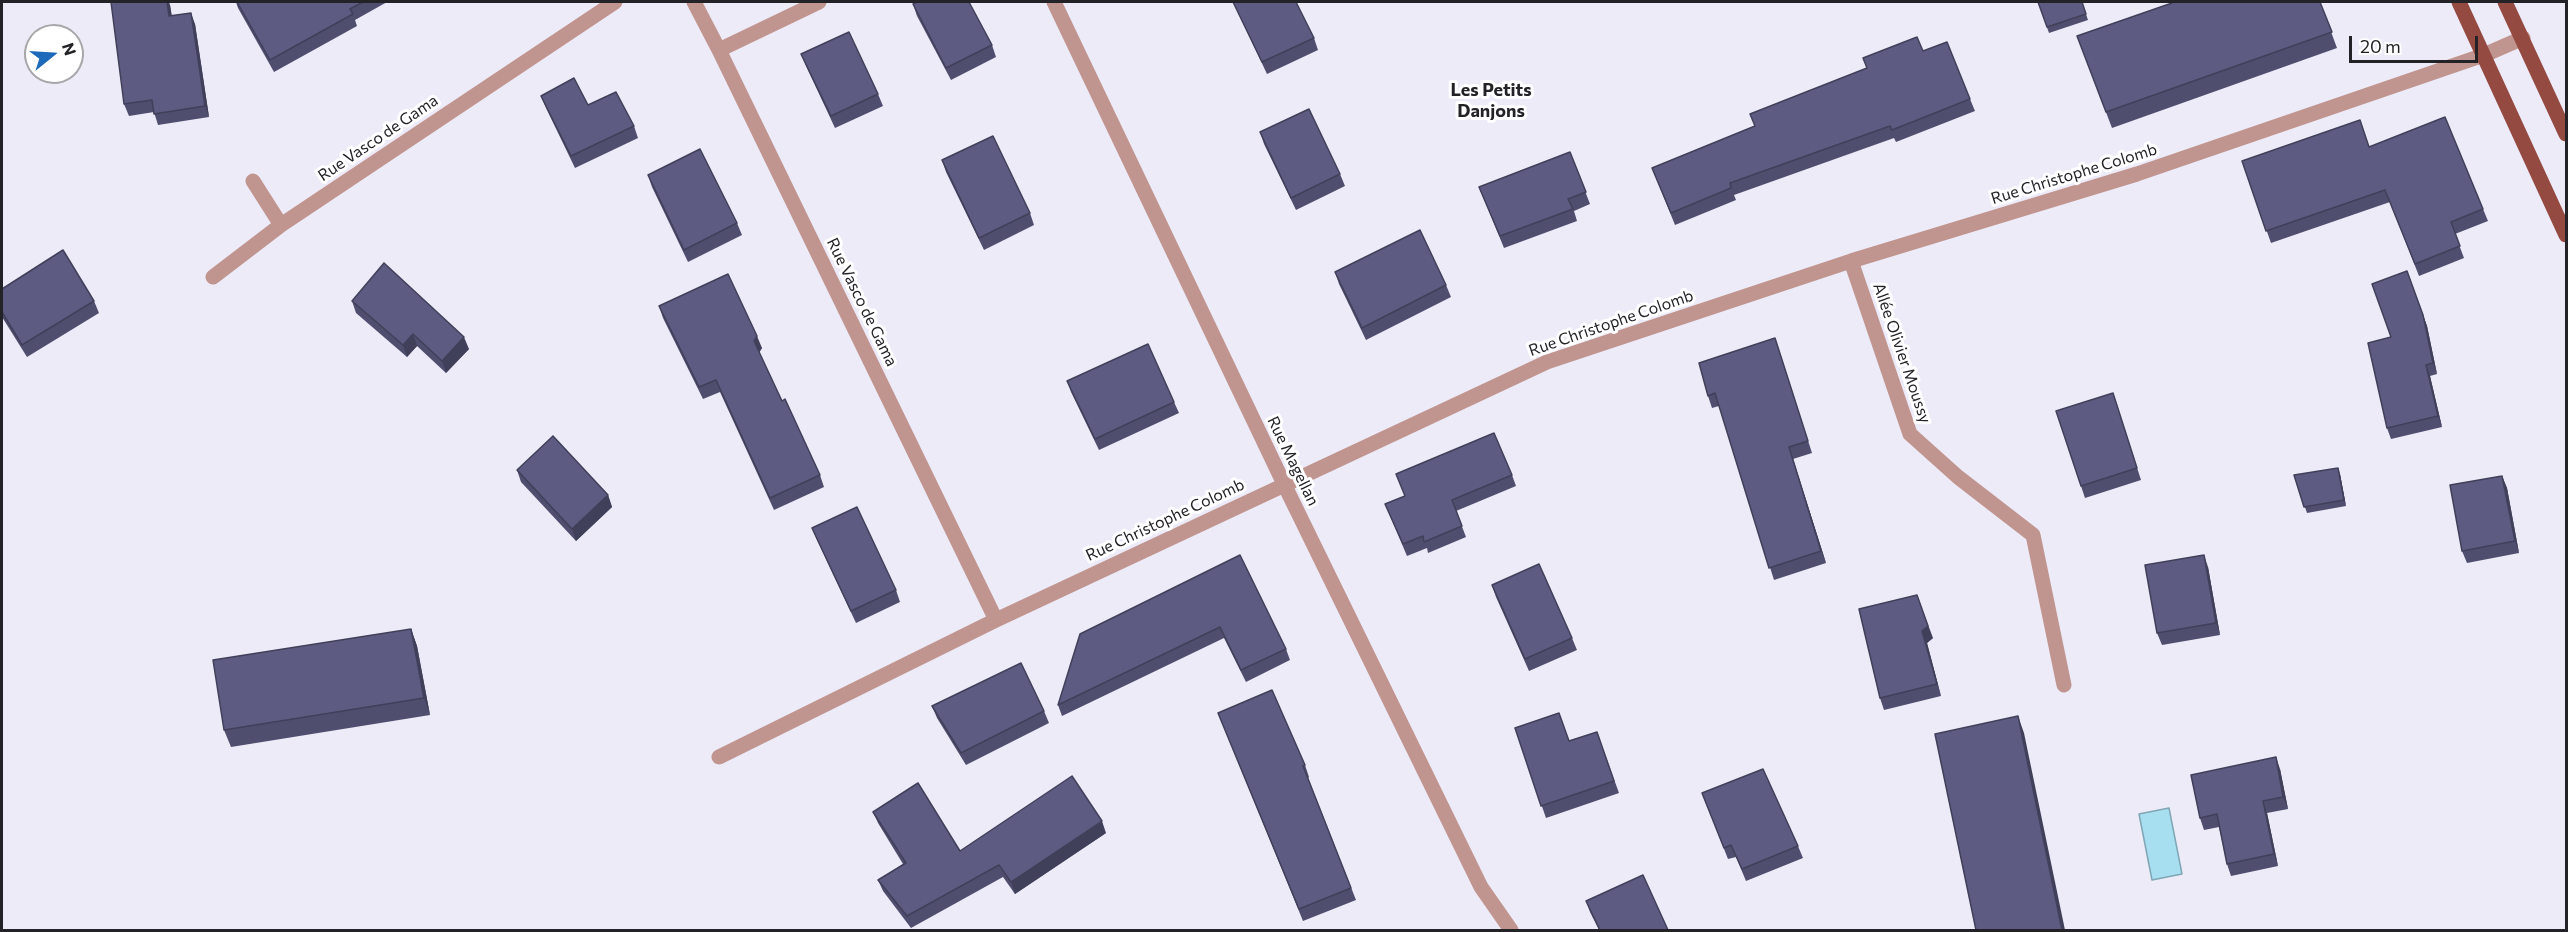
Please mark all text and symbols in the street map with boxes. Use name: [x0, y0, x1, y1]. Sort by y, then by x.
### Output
north arrow: [24, 24, 84, 84]
scale bar: [2352, 24, 2481, 62]
text: 20 m: [2360, 35, 2401, 57]
text: N: [59, 40, 81, 58]
district label: Les Petits Danjons: [1450, 79, 1532, 122]
street label: Rue Vasco de Gama: [314, 91, 442, 185]
street label: Rue Christophe Colomb: [1989, 140, 2159, 208]
street label: Rue Vasco de Gama: [823, 235, 901, 369]
street label: Allée Olivier Moussy: [1869, 280, 1935, 426]
street label: Rue Christophe Colomb: [1526, 286, 1696, 360]
street label: Rue Magellan: [1263, 413, 1323, 509]
street label: Rue Christophe Colomb: [1083, 475, 1247, 565]

